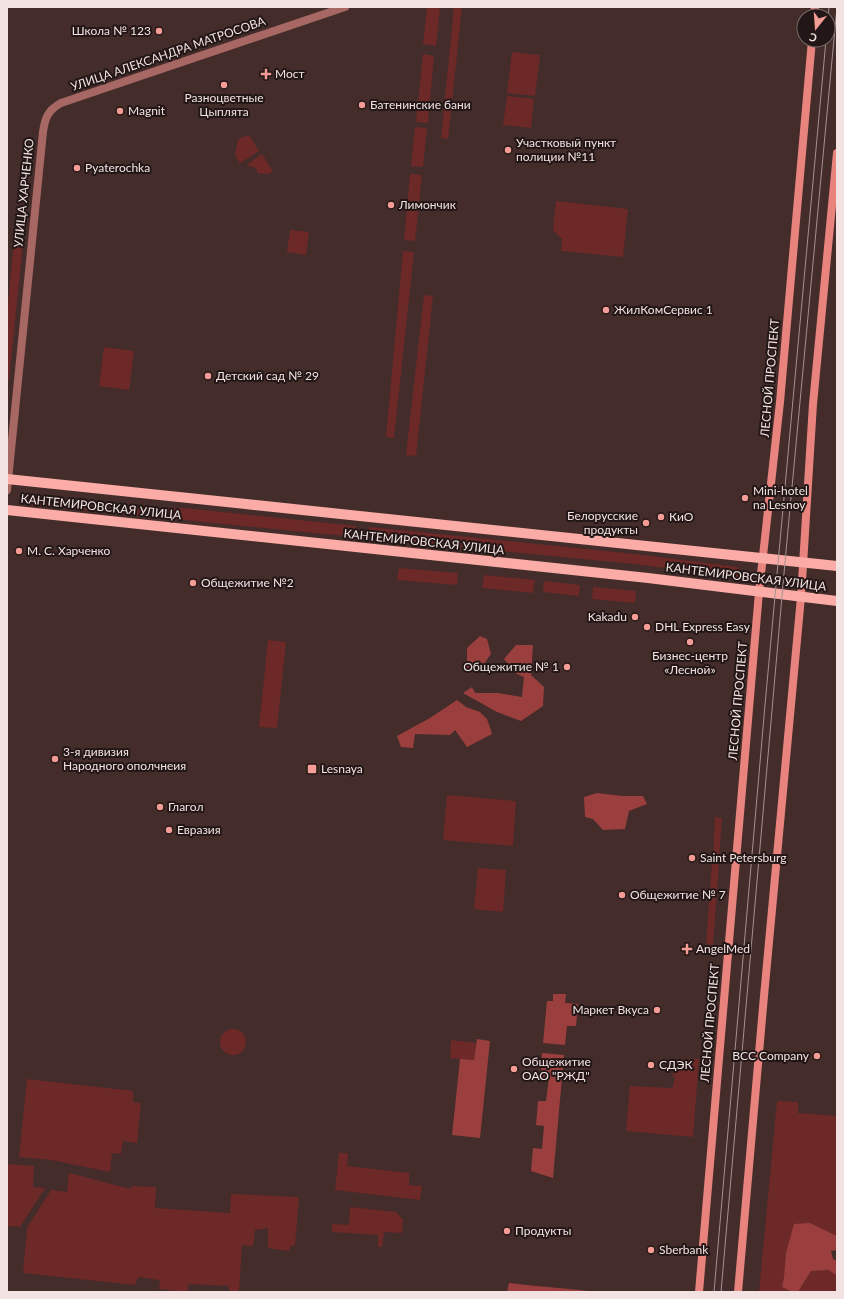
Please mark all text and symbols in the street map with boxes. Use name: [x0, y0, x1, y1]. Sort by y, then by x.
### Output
north arrow: [796, 8, 836, 48]
street label: УЛИЦА АЛЕКСАНДРА МАТРОСОВА: [69, 13, 268, 94]
place label: Школа № 123: [72, 23, 151, 38]
marker: Школа № 123: [154, 26, 164, 36]
text: С: [807, 31, 818, 45]
place label: Мост: [275, 66, 305, 81]
marker: Мост: [260, 68, 272, 80]
marker: Разноцветные Цыплята: [219, 80, 229, 90]
place label: Разноцветные Цыплята: [184, 90, 264, 119]
place label: Батенинские бани: [370, 97, 471, 112]
marker: Батенинские бани: [357, 100, 367, 110]
place label: Magnit: [128, 103, 166, 118]
marker: Magnit: [115, 106, 125, 116]
place label: Участковый пункт полиции №11: [516, 135, 616, 164]
street label: УЛИЦА ХАРЧЕНКО: [10, 137, 37, 248]
marker: Участковый пункт полиции №11: [503, 145, 513, 155]
place label: Pyaterochka: [85, 160, 150, 175]
marker: Pyaterochka: [72, 163, 82, 173]
place label: Лимончик: [398, 197, 457, 212]
marker: Лимончик: [386, 200, 396, 210]
place label: ЖилКомСервис 1: [614, 302, 713, 317]
marker: ЖилКомСервис 1: [601, 305, 611, 315]
street label: ЛЕСНОЙ ПРОСПЕКТ: [757, 318, 782, 439]
place label: Детский сад № 29: [216, 368, 319, 383]
marker: Детский сад № 29: [203, 371, 213, 381]
place label: Mini-hotel na Lesnoy: [753, 483, 808, 512]
street label: КАНТЕМИРОВСКАЯ УЛИЦА: [20, 491, 183, 522]
marker: Mini-hotel na Lesnoy: [740, 493, 750, 503]
place label: Белорусские продукты: [567, 508, 638, 537]
place label: КиО: [669, 509, 694, 524]
marker: КиО: [656, 512, 666, 522]
marker: Белорусские продукты: [641, 518, 651, 528]
street label: КАНТЕМИРОВСКАЯ УЛИЦА: [343, 526, 506, 557]
place label: М. С. Харченко: [27, 543, 111, 558]
marker: М. С. Харченко: [14, 546, 24, 556]
street label: КАНТЕМИРОВСКАЯ УЛИЦА: [665, 559, 828, 594]
place label: Общежитие №2: [201, 575, 294, 590]
marker: Общежитие №2: [188, 578, 198, 588]
place label: Kakadu: [588, 609, 627, 624]
marker: Kakadu: [630, 612, 640, 622]
place label: DHL Express Easy: [655, 619, 751, 634]
marker: DHL Express Easy: [642, 622, 652, 632]
marker: Бизнес-центр «Лесной»: [685, 637, 695, 647]
street label: ЛЕСНОЙ ПРОСПЕКТ: [725, 641, 750, 762]
place label: Бизнес-центр «Лесной»: [652, 648, 728, 677]
place label: Общежитие № 1: [463, 659, 559, 674]
marker: Общежитие № 1: [562, 662, 572, 672]
place label: 3-я дивизия Народного ополчнеия: [63, 744, 186, 773]
marker: 3-я дивизия Народного ополчнеия: [50, 754, 60, 764]
place label: Lesnaya: [321, 761, 363, 776]
marker: Lesnaya: [306, 763, 318, 775]
place label: Глагол: [168, 799, 203, 814]
marker: Глагол: [155, 802, 165, 812]
place label: Евразия: [177, 822, 221, 837]
marker: Евразия: [164, 825, 174, 835]
place label: Saint Petersburg: [700, 850, 786, 865]
marker: Saint Petersburg: [687, 853, 697, 863]
place label: Общежитие № 7: [630, 887, 726, 902]
marker: Общежитие № 7: [617, 890, 627, 900]
place label: AngelMed: [696, 941, 750, 956]
marker: AngelMed: [681, 943, 693, 955]
street label: ЛЕСНОЙ ПРОСПЕКТ: [697, 963, 722, 1084]
place label: Маркет Вкуса: [572, 1002, 649, 1017]
marker: Маркет Вкуса: [652, 1005, 662, 1015]
place label: BCC Company: [732, 1048, 810, 1063]
marker: BCC Company: [812, 1051, 822, 1061]
place label: Общежитие ОАО "РЖД": [522, 1054, 591, 1083]
place label: СДЭК: [659, 1057, 693, 1072]
marker: СДЭК: [646, 1060, 656, 1070]
marker: Общежитие ОАО "РЖД": [509, 1064, 519, 1074]
place label: Продукты: [515, 1223, 571, 1238]
marker: Продукты: [502, 1226, 512, 1236]
place label: Sberbank: [659, 1242, 709, 1257]
marker: Sberbank: [646, 1245, 656, 1255]

